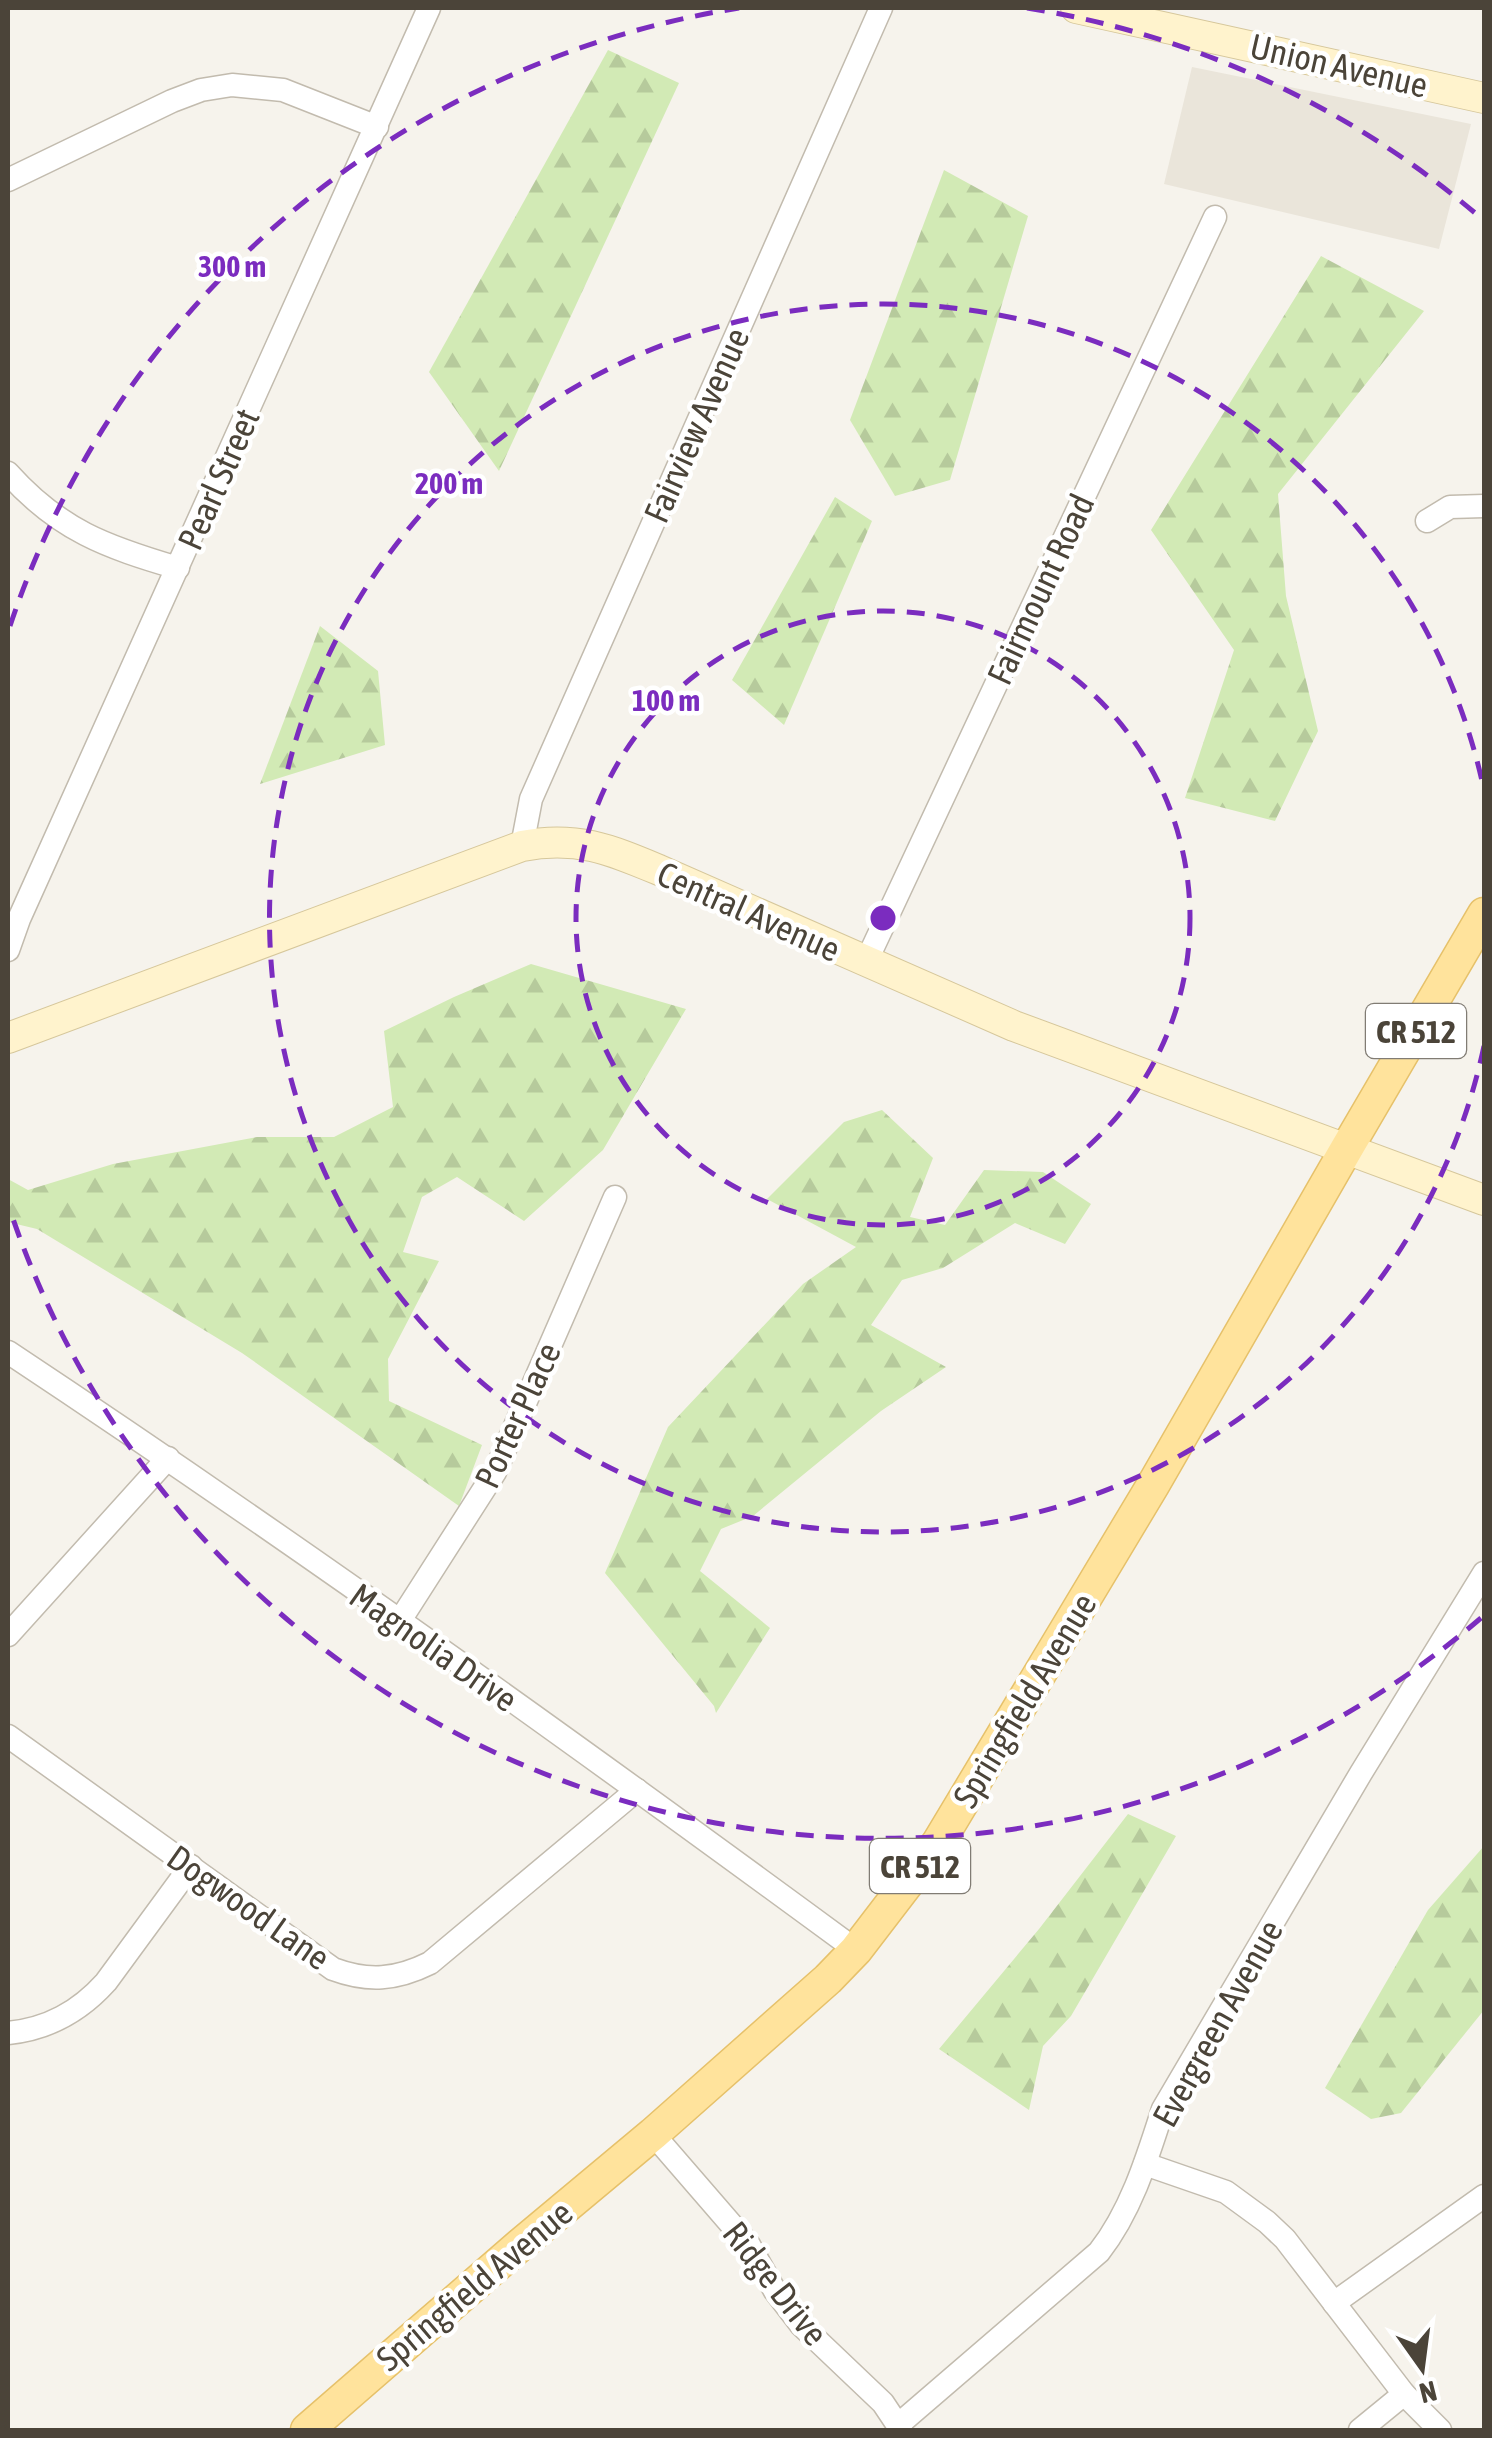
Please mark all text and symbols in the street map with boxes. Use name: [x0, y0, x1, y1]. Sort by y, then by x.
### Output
street label: Union Avenue: [1246, 25, 1432, 105]
text: 300 m: [198, 249, 266, 283]
street label: Fairview Avenue: [635, 322, 757, 528]
street label: Pearl Street: [169, 402, 267, 556]
text: 200 m: [415, 466, 483, 500]
street label: Fairmount Road: [978, 488, 1102, 690]
text: 100 m: [632, 683, 700, 717]
street label: Central Avenue: [652, 853, 846, 969]
centre of rings: [865, 900, 901, 936]
road number: CR 512: [1366, 1004, 1466, 1058]
street label: Porter Place: [466, 1336, 568, 1494]
street label: Magnolia Drive: [343, 1575, 525, 1719]
street label: Springfield Avenue: [944, 1586, 1104, 1814]
street label: Dogwood Lane: [160, 1837, 338, 1977]
road number: CR 512: [870, 1839, 970, 1893]
street label: Evergreen Avenue: [1144, 1913, 1290, 2133]
street label: Springfield Avenue: [368, 2192, 580, 2378]
street label: Ridge Drive: [716, 2214, 836, 2352]
north arrow: [1372, 2318, 1472, 2418]
text: N: [1416, 2375, 1440, 2410]

